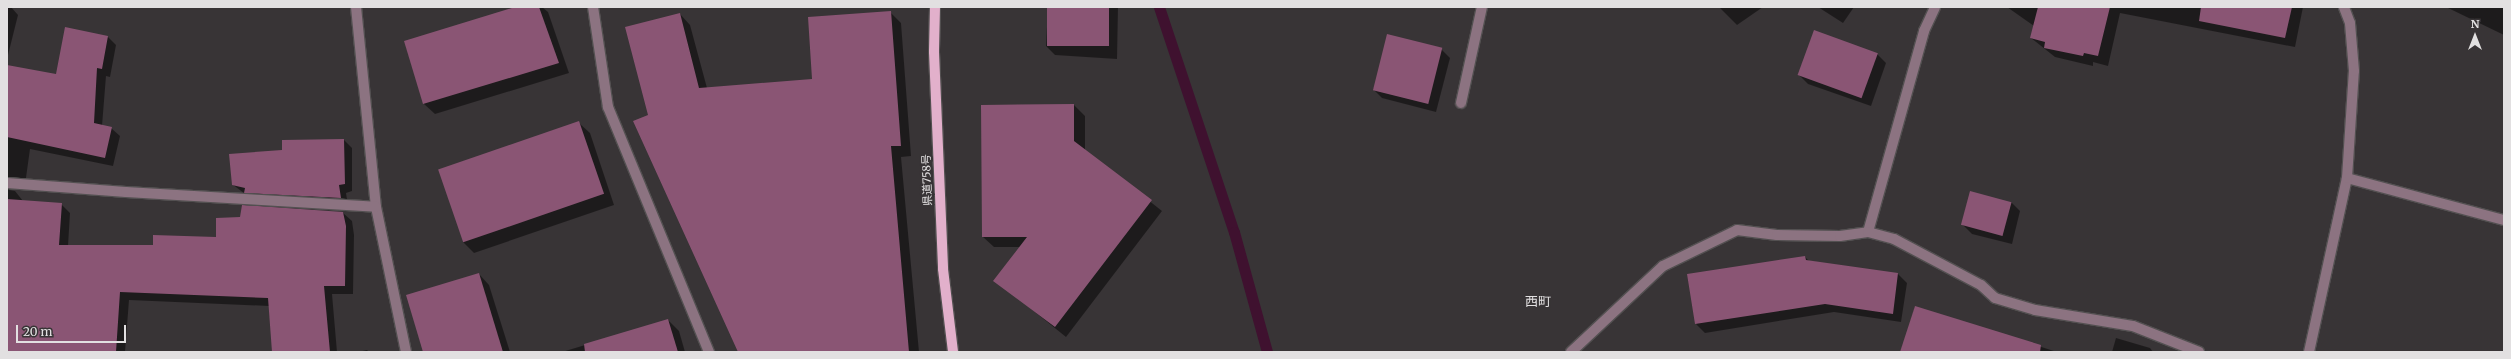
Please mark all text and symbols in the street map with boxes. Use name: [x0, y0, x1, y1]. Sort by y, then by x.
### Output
north arrow: [2455, 16, 2495, 56]
text: N: [2471, 17, 2479, 31]
street label: 県道758号: [920, 154, 934, 206]
district label: 西町: [1525, 294, 1551, 310]
scale bar: [18, 317, 128, 343]
text: 20 m: [23, 324, 52, 339]

